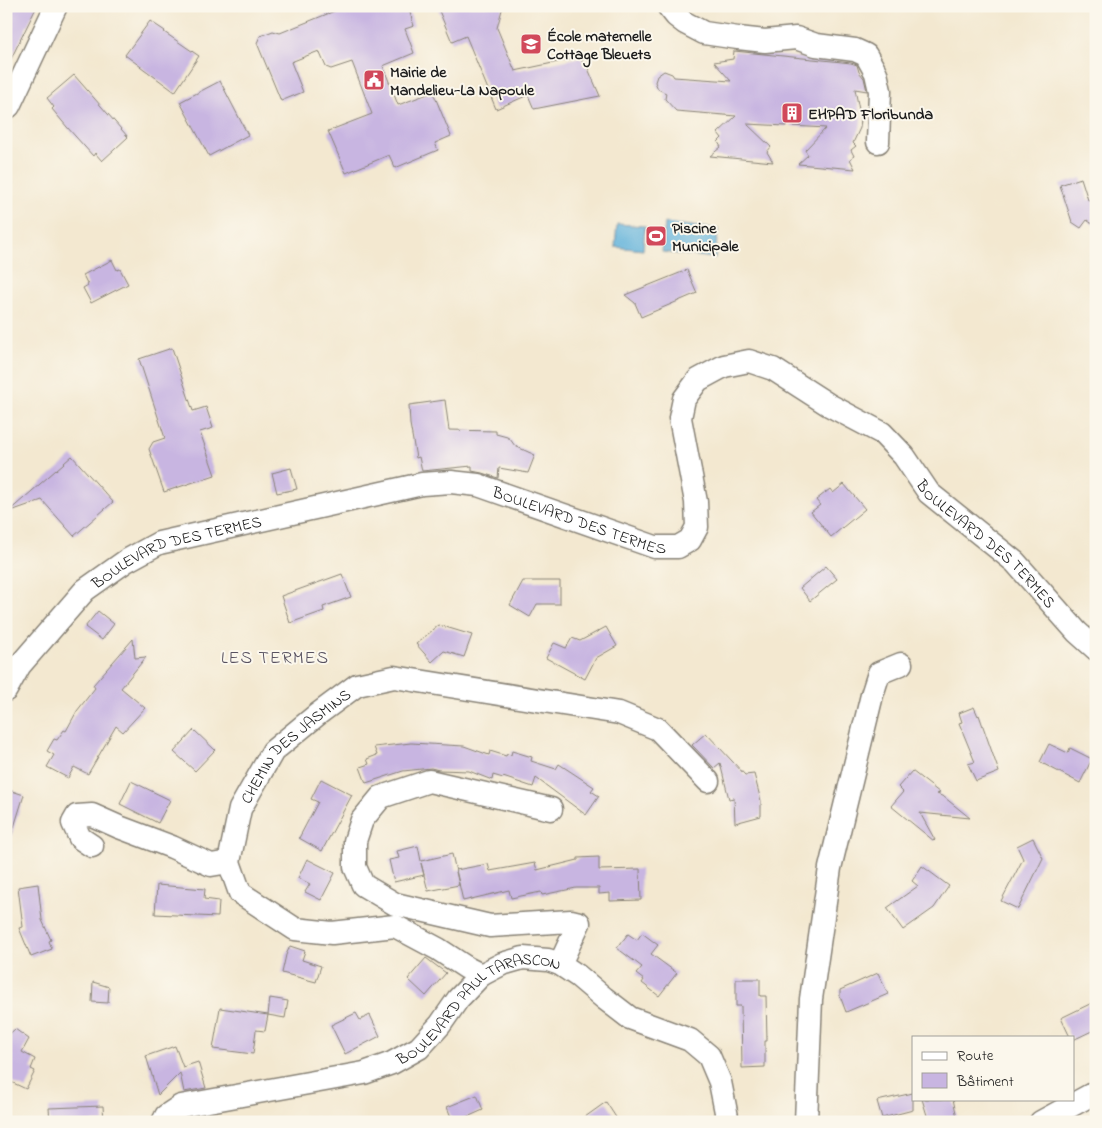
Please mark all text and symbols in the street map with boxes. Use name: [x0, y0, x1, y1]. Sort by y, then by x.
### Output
place label: École maternelle Cottage Bleuets: [547, 25, 652, 68]
school or university icon: École maternelle Cottage Bleuets: [519, 32, 543, 56]
place label: Mairie de Mandelieu-La Napoule: [390, 61, 535, 103]
public building icon: Mairie de Mandelieu-La Napoule: [362, 68, 386, 92]
building icon: EHPAD Floribunda: [780, 101, 804, 125]
place label: EHPAD Floribunda: [808, 103, 934, 127]
place label: Piscine Municipale: [672, 217, 740, 259]
sports icon: Piscine Municipale: [644, 224, 668, 248]
street label: BOULEVARD DES TERMES: [909, 474, 1060, 614]
street label: BOULEVARD DES TERMES: [488, 481, 666, 561]
street label: BOULEVARD DES TERMES: [87, 510, 264, 596]
district label: LES TERMES: [221, 646, 329, 672]
street label: CHEMIN DES JASMINS: [235, 683, 357, 809]
street label: BOULEVARD PAUL TARASCON: [392, 948, 564, 1073]
legend: [912, 1036, 1074, 1100]
text: Route: [957, 1045, 994, 1067]
text: Bâtiment: [956, 1071, 1014, 1093]

